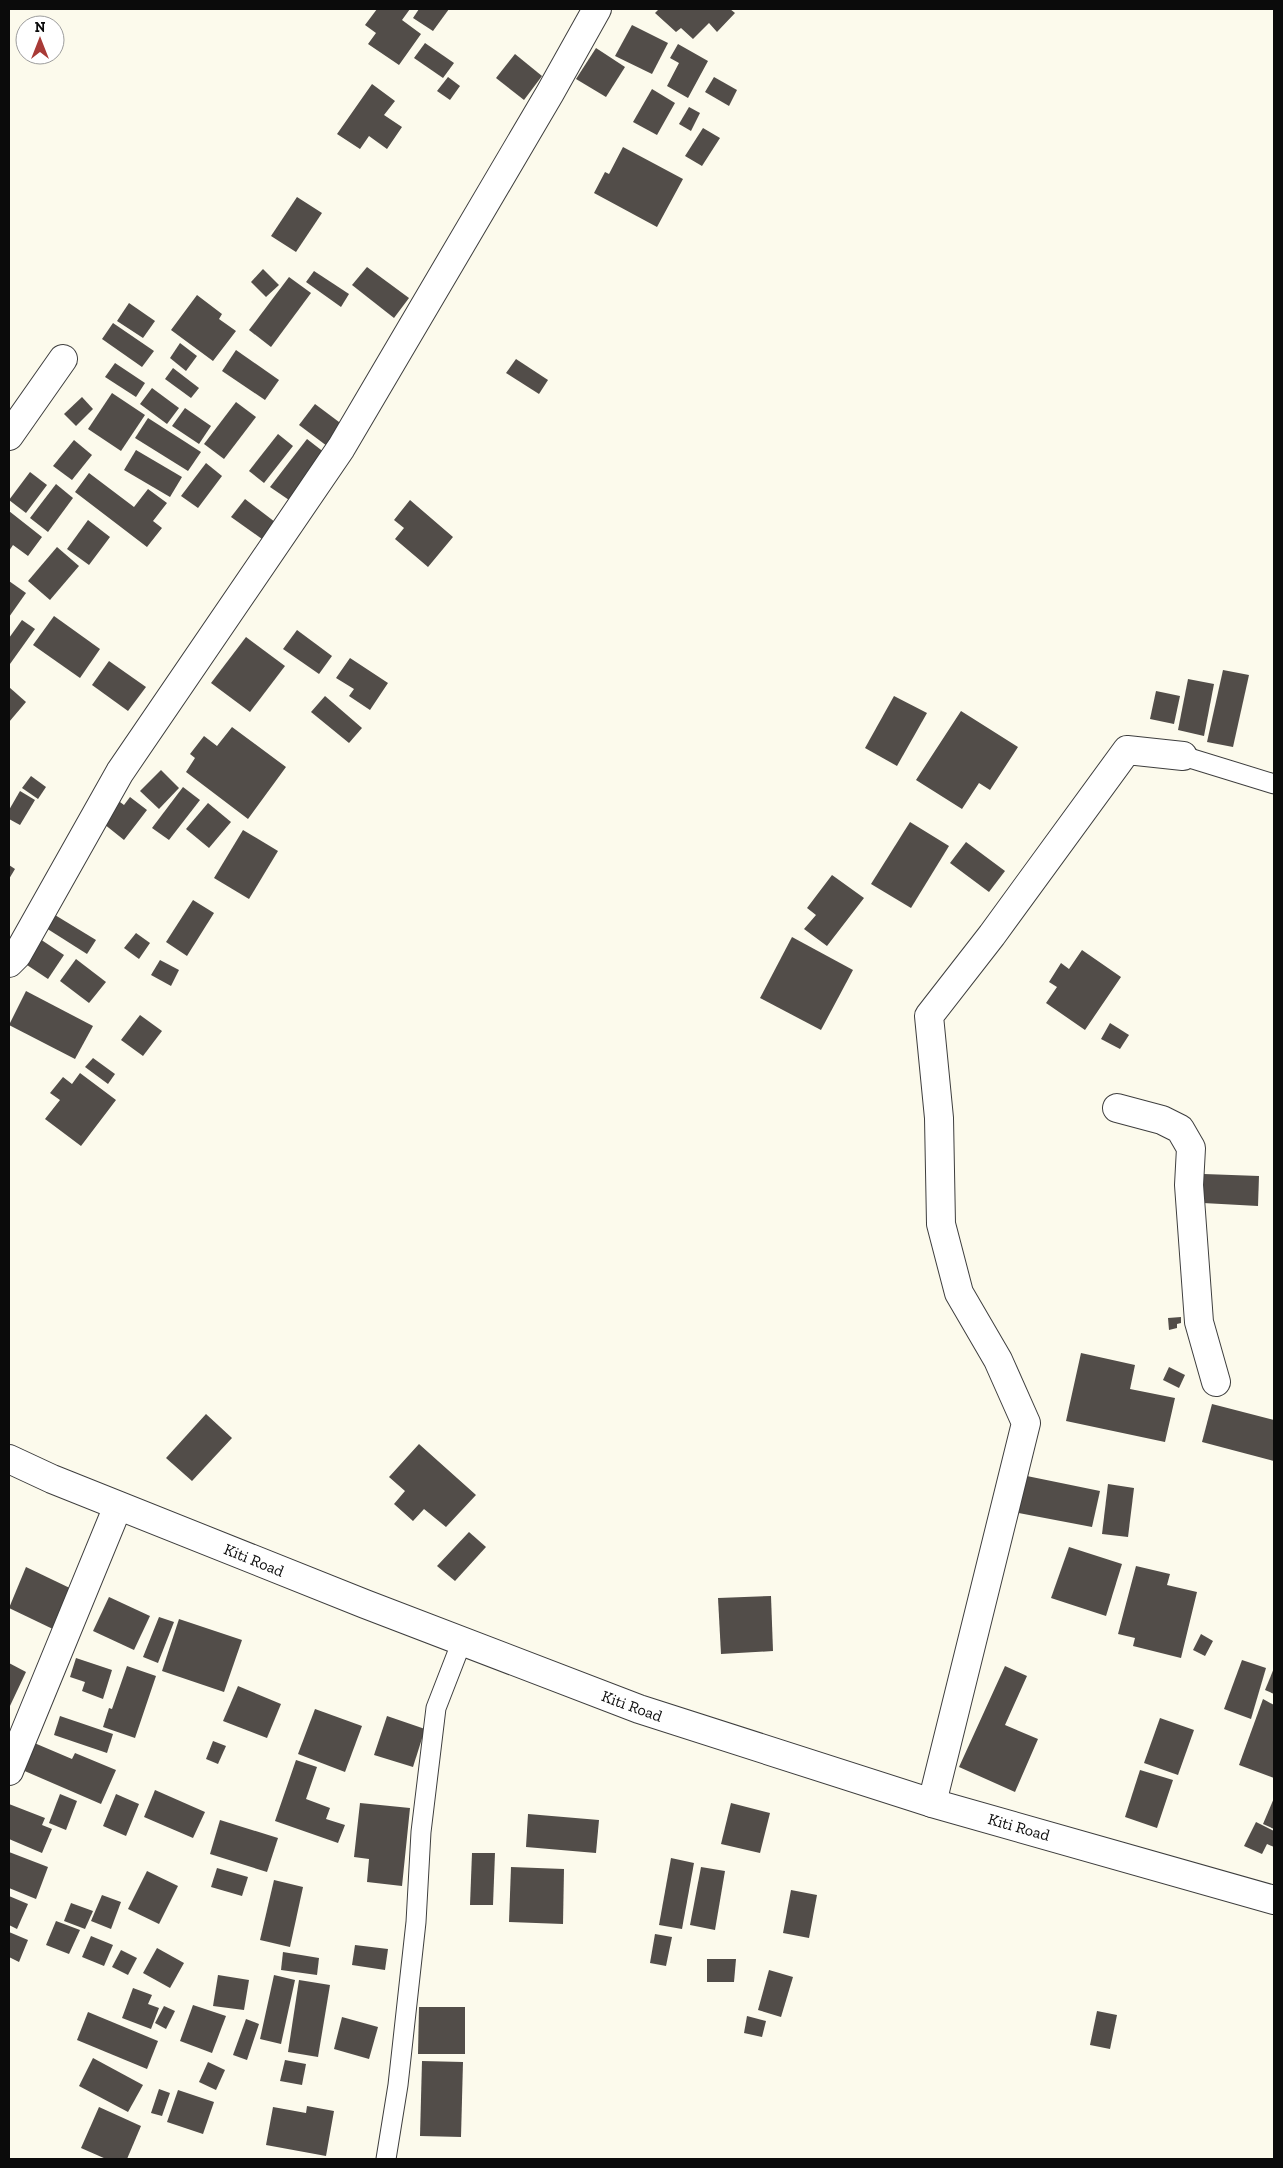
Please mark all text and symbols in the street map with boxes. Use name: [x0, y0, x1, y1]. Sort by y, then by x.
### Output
north arrow: [15, 15, 65, 65]
text: N: [35, 19, 46, 36]
street label: Kiti Road: [221, 1539, 287, 1581]
street label: Kiti Road: [599, 1686, 665, 1726]
street label: Kiti Road: [986, 1809, 1052, 1845]

